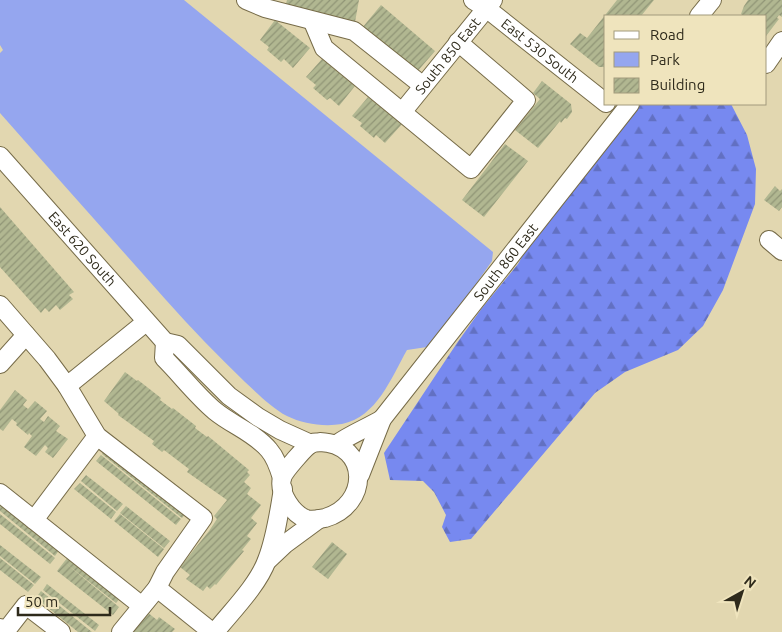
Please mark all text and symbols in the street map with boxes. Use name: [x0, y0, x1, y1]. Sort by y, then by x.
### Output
street label: South 850 East: [412, 14, 484, 97]
street label: East 530 South: [498, 15, 582, 86]
legend: [604, 15, 767, 105]
text: Road: [650, 26, 685, 43]
text: Park: [650, 51, 680, 68]
text: Building: [650, 76, 705, 93]
street label: East 620 South: [45, 208, 119, 289]
street label: South 860 East: [470, 220, 541, 304]
north arrow: [717, 567, 767, 617]
text: N: [741, 572, 759, 591]
scale bar: [18, 584, 110, 616]
text: 50 m: [25, 593, 58, 610]

